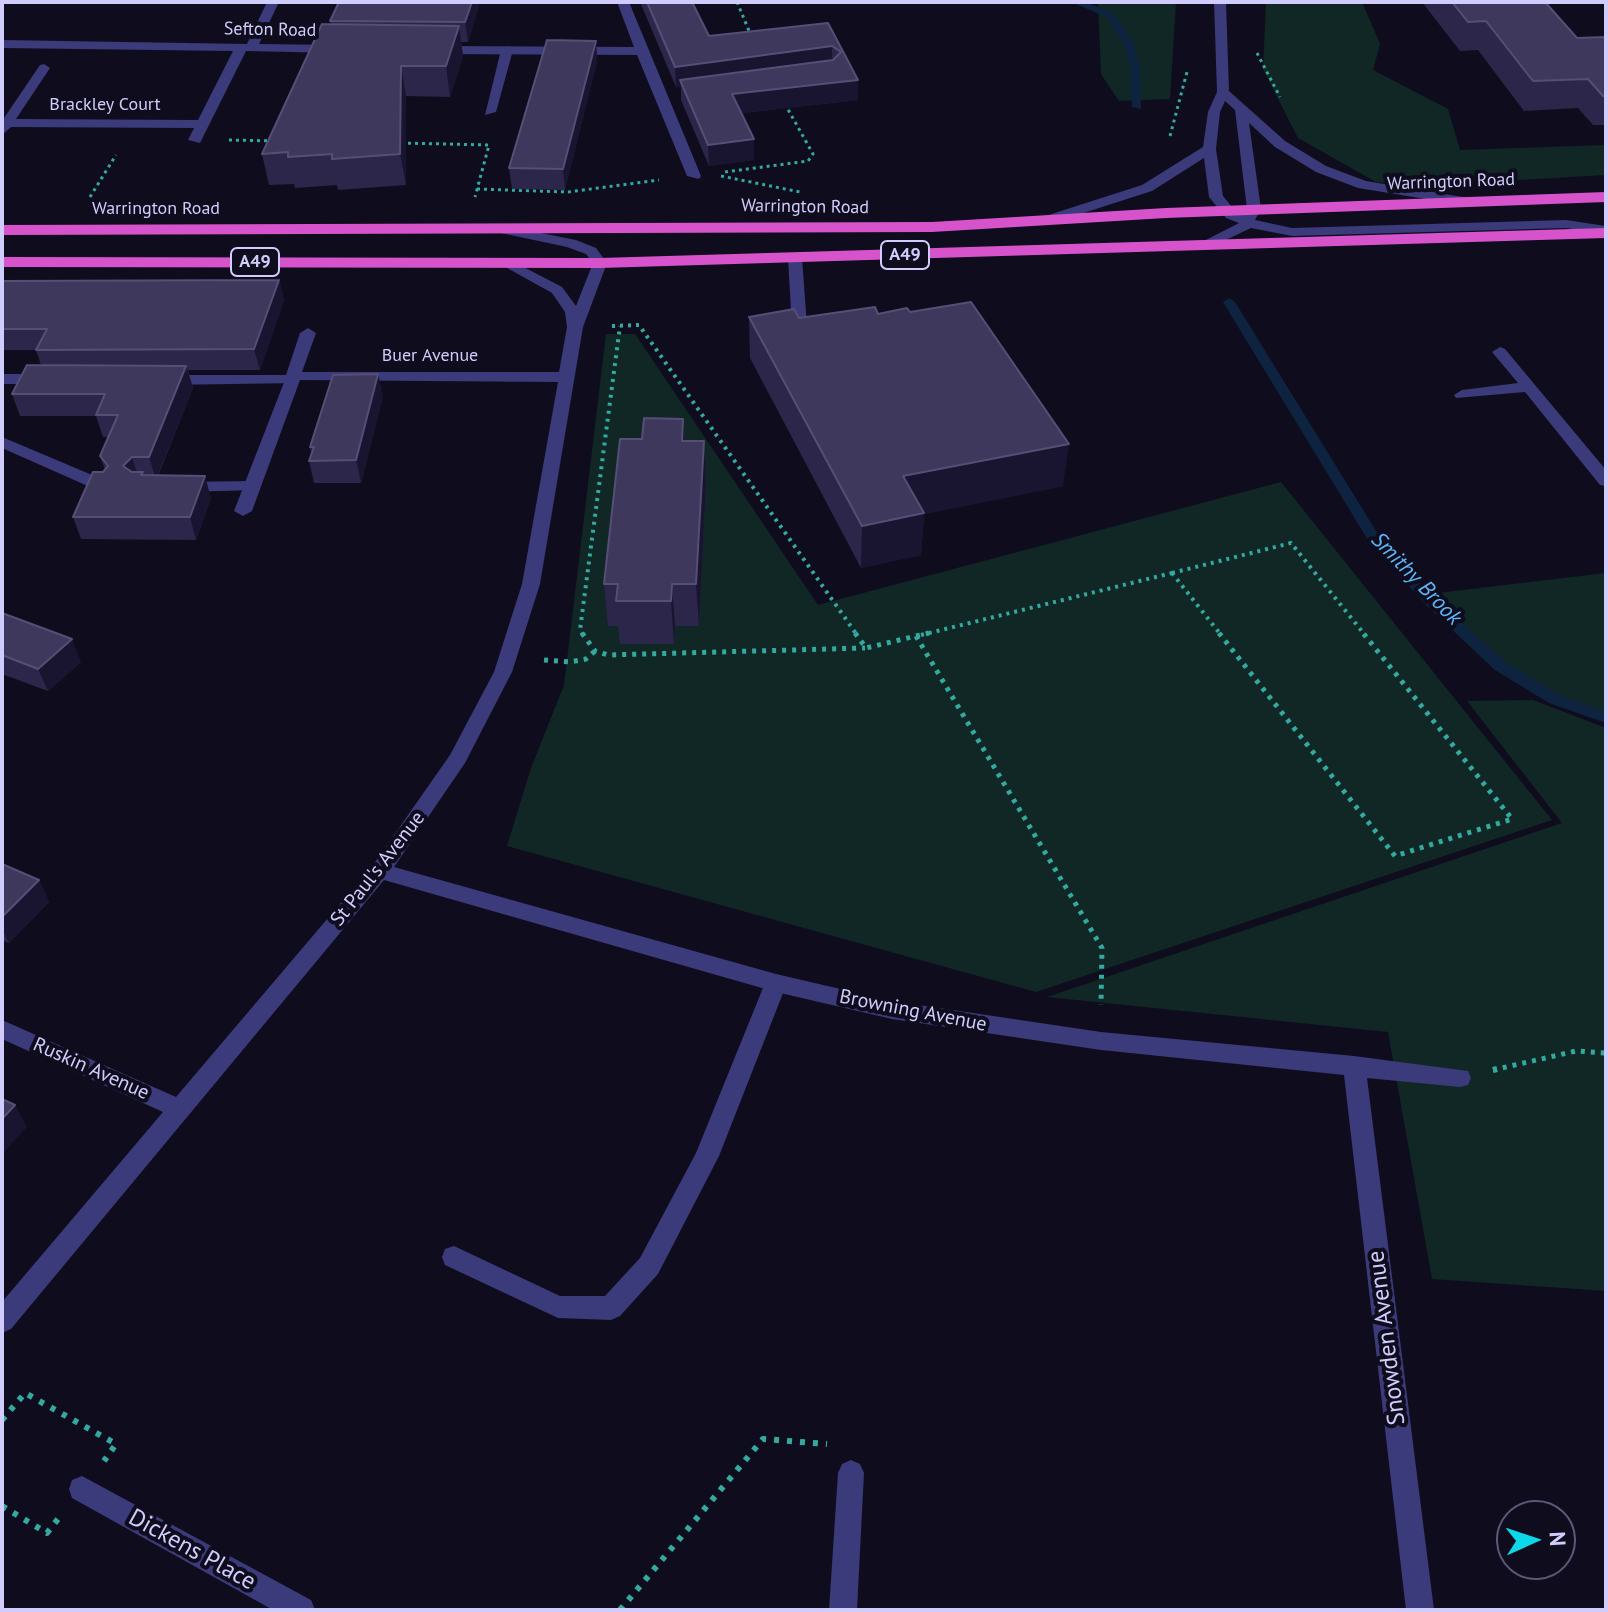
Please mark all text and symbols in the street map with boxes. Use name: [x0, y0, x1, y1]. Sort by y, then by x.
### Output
street label: Sefton Road: [224, 18, 316, 42]
street label: Brackley Court: [49, 94, 161, 116]
street label: Warrington Road: [1387, 169, 1515, 195]
street label: Warrington Road: [741, 195, 869, 219]
street label: Warrington Road: [92, 198, 220, 220]
road number: A49: [881, 241, 929, 269]
road number: A49: [231, 248, 279, 276]
street label: Buer Avenue: [382, 345, 478, 367]
water label: Smithy Brook: [1365, 527, 1467, 631]
street label: St Paul's Avenue: [326, 807, 430, 931]
street label: Browning Avenue: [837, 985, 989, 1037]
street label: Ruskin Avenue: [29, 1033, 153, 1105]
street label: Snowden Avenue: [1362, 1249, 1412, 1427]
north arrow: [1496, 1500, 1576, 1580]
street label: Dickens Place: [123, 1503, 261, 1597]
text: N: [1544, 1531, 1572, 1547]

